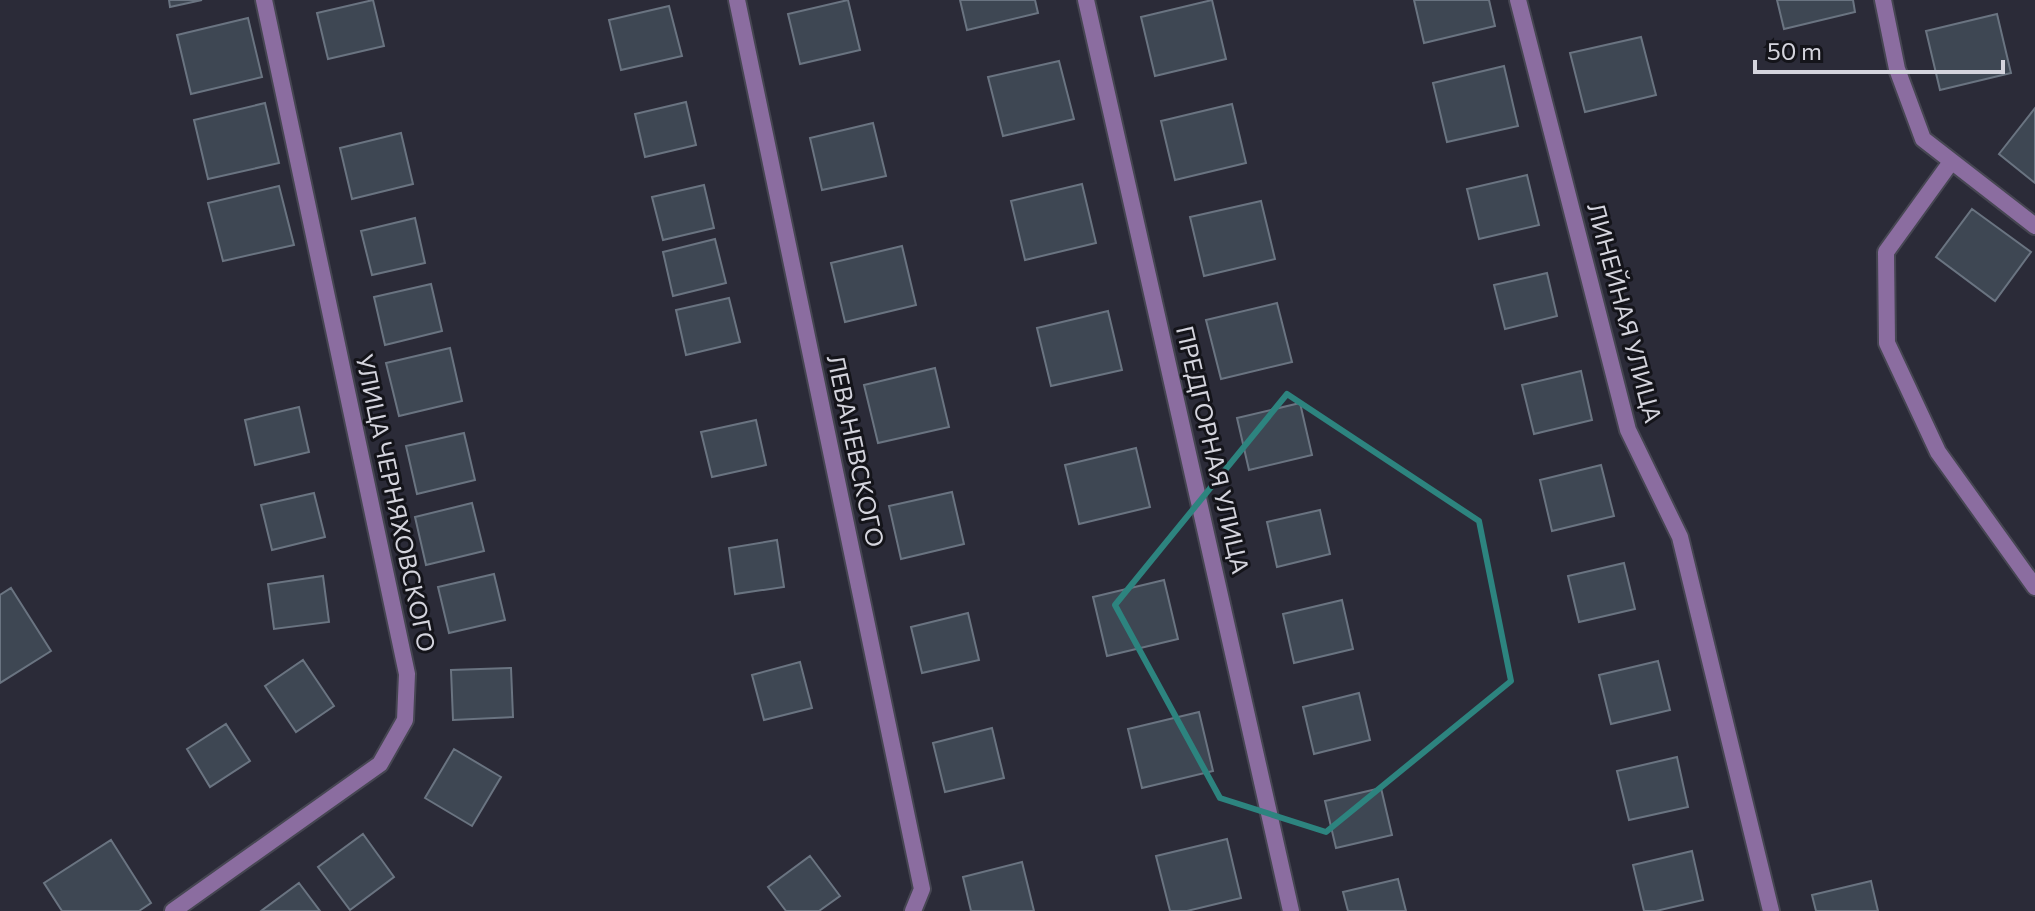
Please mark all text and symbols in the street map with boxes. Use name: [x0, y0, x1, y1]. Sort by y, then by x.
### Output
scale bar: [1755, 24, 2003, 74]
text: 50 m: [1767, 36, 1822, 65]
street label: ЛИНЕЙНАЯ УЛИЦА: [1582, 199, 1669, 426]
street label: ПРЕДГОРНАЯ УЛИЦА: [1171, 323, 1256, 577]
street label: УЛИЦА ЧЕРНЯХОВСКОГО: [351, 351, 442, 654]
street label: ЛЕВАНЕВСКОГО: [822, 352, 891, 549]

